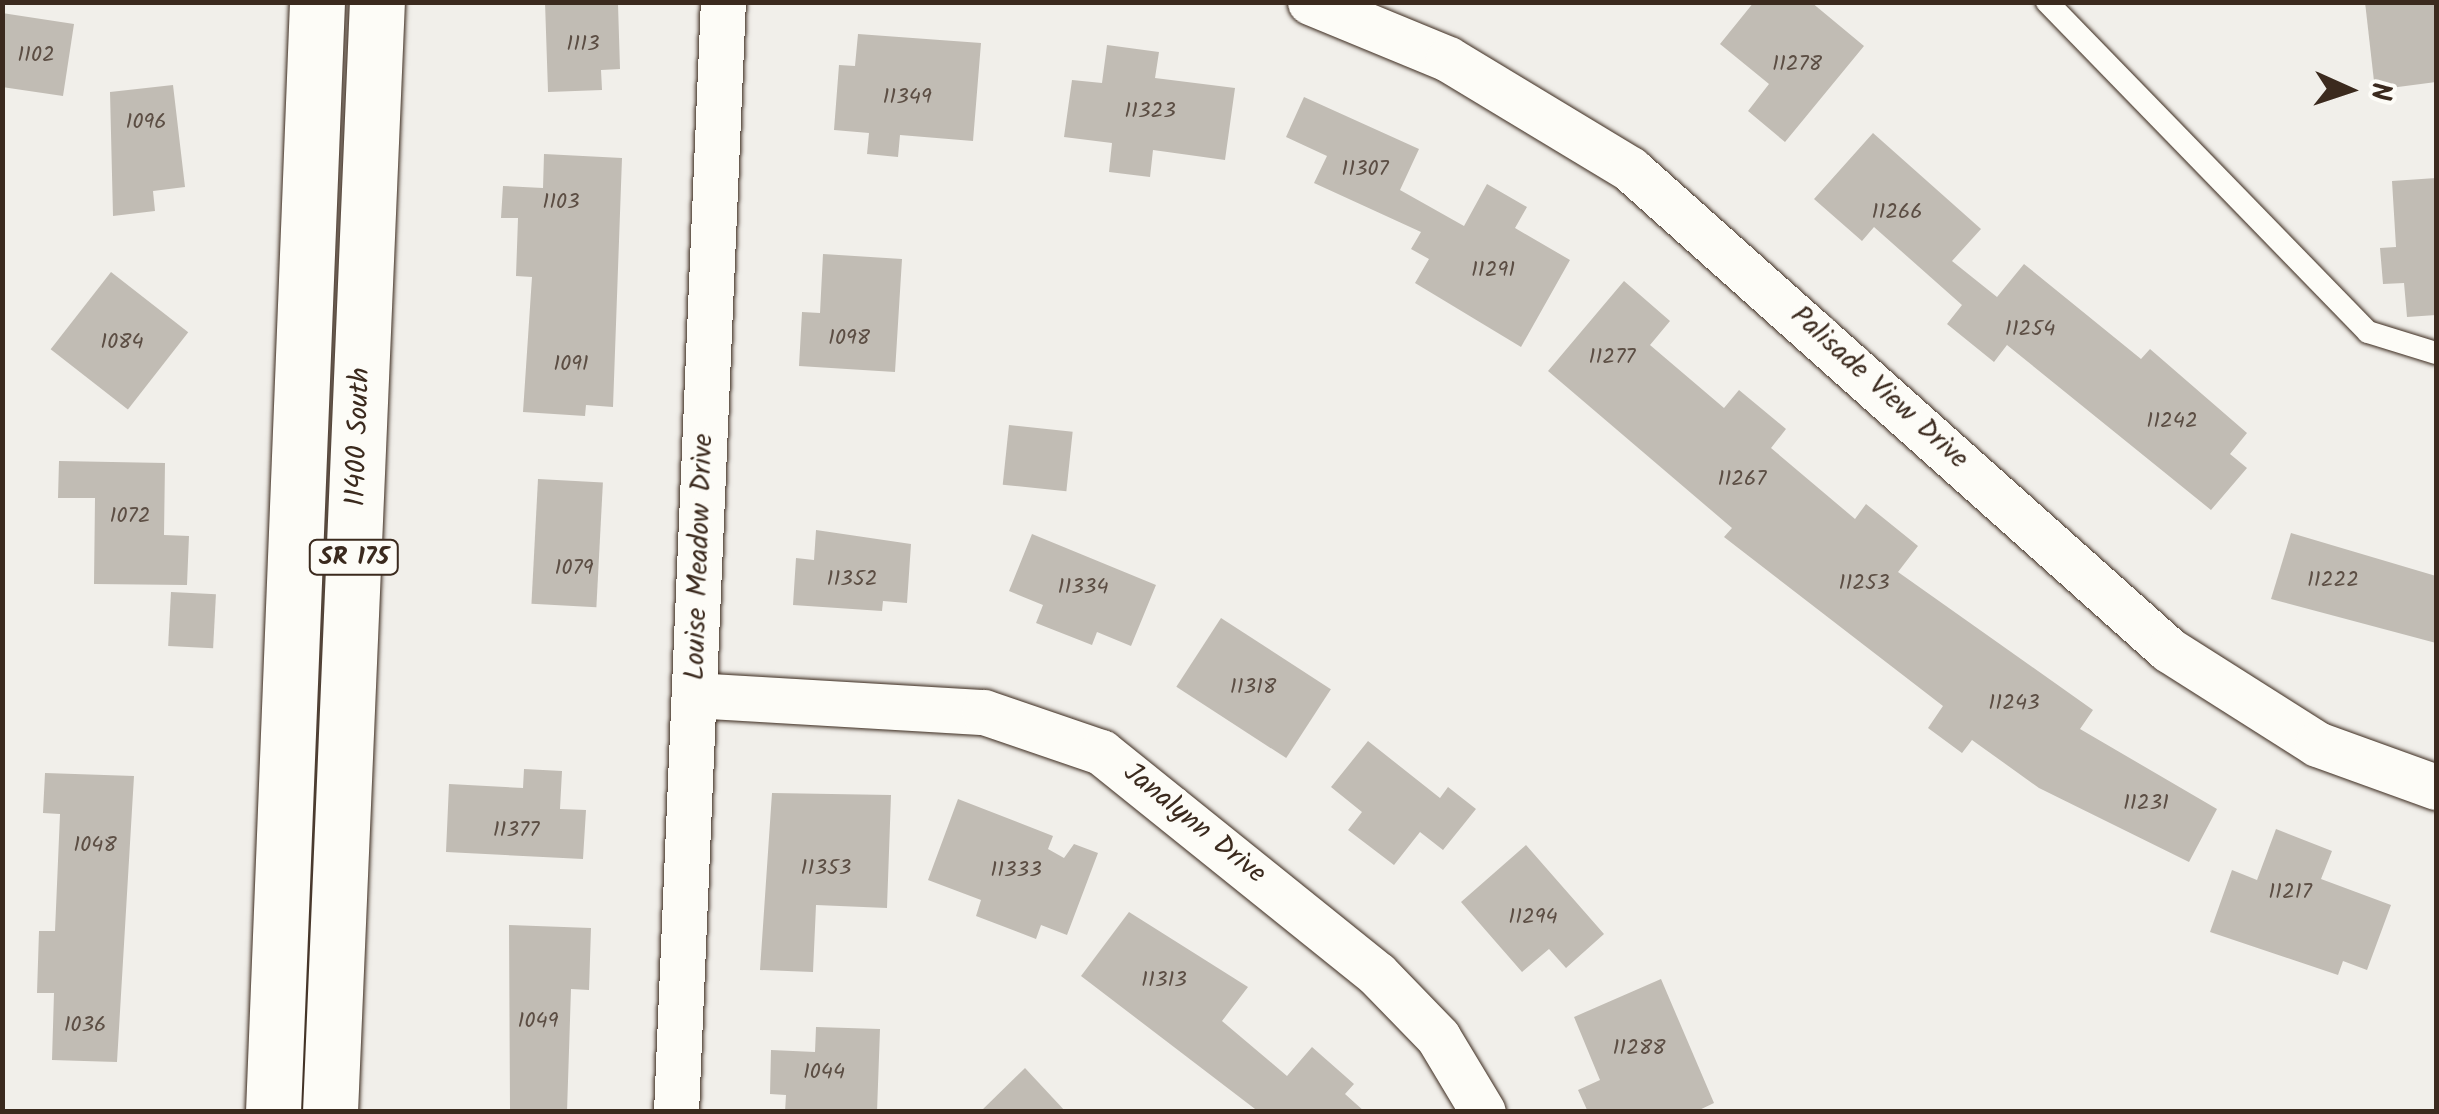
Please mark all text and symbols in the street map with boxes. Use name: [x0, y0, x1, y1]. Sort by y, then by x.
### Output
house number: 1113: [566, 32, 600, 58]
north arrow: [2299, 40, 2399, 140]
house number: 1102: [17, 43, 55, 69]
house number: 11278: [1772, 52, 1822, 78]
text: N: [2357, 82, 2402, 102]
house number: 11349: [882, 85, 932, 111]
house number: 11323: [1124, 99, 1176, 125]
house number: 1096: [126, 110, 166, 136]
house number: 11307: [1341, 157, 1389, 183]
house number: 1103: [542, 190, 580, 216]
house number: 11266: [1871, 200, 1923, 226]
house number: 11291: [1471, 258, 1515, 284]
street label: Palisade View Drive: [1783, 299, 1975, 477]
house number: 11254: [2005, 317, 2055, 343]
house number: 1098: [828, 326, 870, 352]
house number: 1084: [100, 330, 144, 356]
house number: 11277: [1589, 345, 1635, 371]
house number: 1091: [553, 352, 589, 378]
street label: 11400 South: [340, 367, 378, 507]
house number: 11242: [2146, 409, 2198, 435]
street label: Louise Meadow Drive: [679, 433, 721, 681]
house number: 11267: [1718, 467, 1766, 493]
house number: 1072: [110, 504, 150, 530]
road number: SR 175: [306, 537, 402, 577]
house number: 1079: [555, 556, 593, 582]
house number: 11352: [827, 567, 877, 593]
house number: 11222: [2307, 568, 2359, 594]
house number: 11253: [1839, 571, 1889, 597]
house number: 11334: [1057, 575, 1109, 601]
house number: 11318: [1230, 675, 1276, 701]
house number: 11243: [1988, 691, 2040, 717]
street label: Janalynn Drive: [1116, 756, 1272, 892]
house number: 11231: [2123, 791, 2169, 817]
house number: 11377: [493, 818, 539, 844]
house number: 1048: [73, 833, 117, 859]
house number: 11353: [801, 856, 851, 882]
house number: 11333: [990, 858, 1042, 884]
house number: 11217: [2268, 880, 2312, 906]
house number: 11294: [1508, 905, 1558, 931]
house number: 11313: [1141, 968, 1187, 994]
house number: 1049: [518, 1009, 558, 1035]
house number: 1036: [64, 1013, 106, 1039]
house number: 11288: [1612, 1036, 1666, 1062]
house number: 1044: [803, 1060, 845, 1086]

